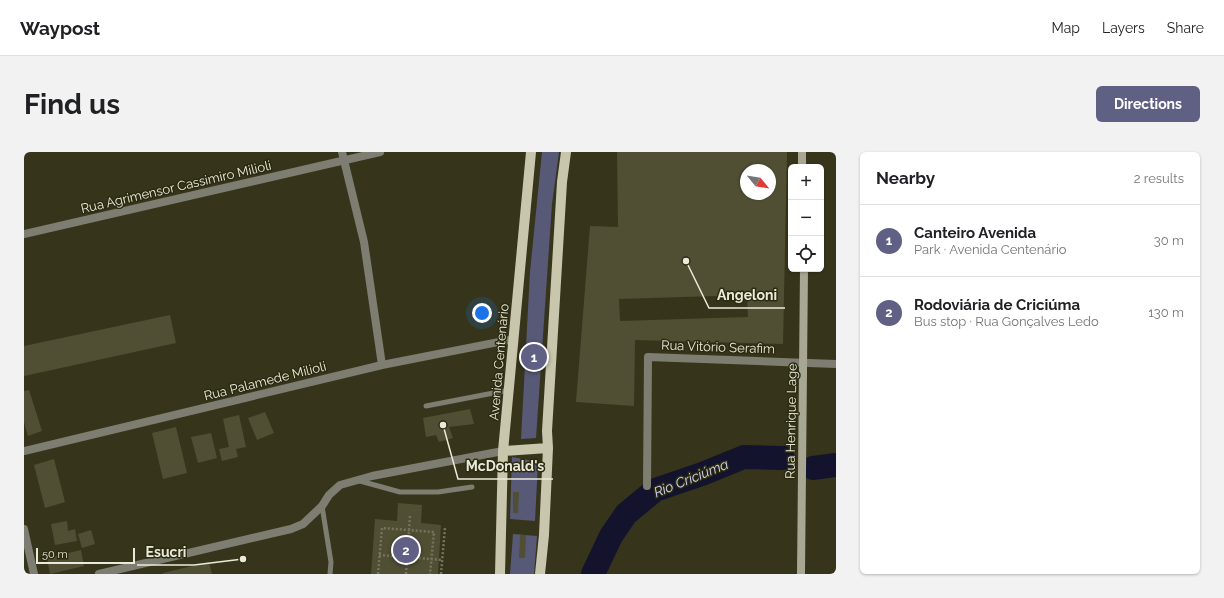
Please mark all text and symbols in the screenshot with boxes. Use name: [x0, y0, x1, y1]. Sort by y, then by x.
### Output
text: Waypost: [20, 17, 100, 39]
text: Map: [1052, 20, 1080, 36]
text: Layers: [1102, 20, 1145, 36]
text: Share: [1167, 20, 1204, 36]
button: Directions: [1096, 86, 1200, 122]
text: Find us: [24, 88, 120, 121]
street label: Rua Agrimensor Cassimiro Milioli: [79, 158, 273, 216]
north arrow: [740, 164, 776, 200]
map controls: [788, 164, 824, 272]
button: +: [788, 164, 824, 200]
text: Nearby: [876, 168, 935, 188]
text: 2 results: [1134, 171, 1184, 186]
button: −: [788, 200, 824, 236]
text: Canteiro Avenida: [914, 224, 1036, 242]
text: 1: [886, 233, 892, 248]
text: 30 m: [1154, 233, 1184, 248]
button: locate: [788, 236, 824, 272]
text: Park · Avenida Centenário: [914, 242, 1067, 257]
callout: Angeloni: [709, 282, 785, 308]
text: Angeloni: [717, 287, 777, 303]
text: Rodoviária de Criciúma: [914, 296, 1080, 314]
your location: [472, 303, 492, 323]
street label: Avenida Centenário: [486, 303, 512, 421]
text: 2: [885, 305, 893, 320]
text: 130 m: [1148, 305, 1184, 320]
text: Bus stop · Rua Gonçalves Ledo: [914, 314, 1099, 329]
street label: Rua Vitório Serafim: [661, 338, 775, 356]
pin: 1: [521, 342, 547, 372]
street label: Rua Palamede Milioli: [202, 359, 328, 403]
street label: Rua Henrique Lage: [782, 363, 800, 479]
callout: McDonald's: [458, 453, 553, 479]
water label: Rio Criciúma: [651, 456, 731, 500]
text: McDonald's: [466, 458, 544, 474]
pin: 2: [393, 535, 419, 565]
callout: Esucri: [137, 539, 194, 565]
text: Esucri: [146, 544, 186, 560]
scale bar: [36, 546, 135, 565]
text: 50 m: [42, 548, 68, 561]

